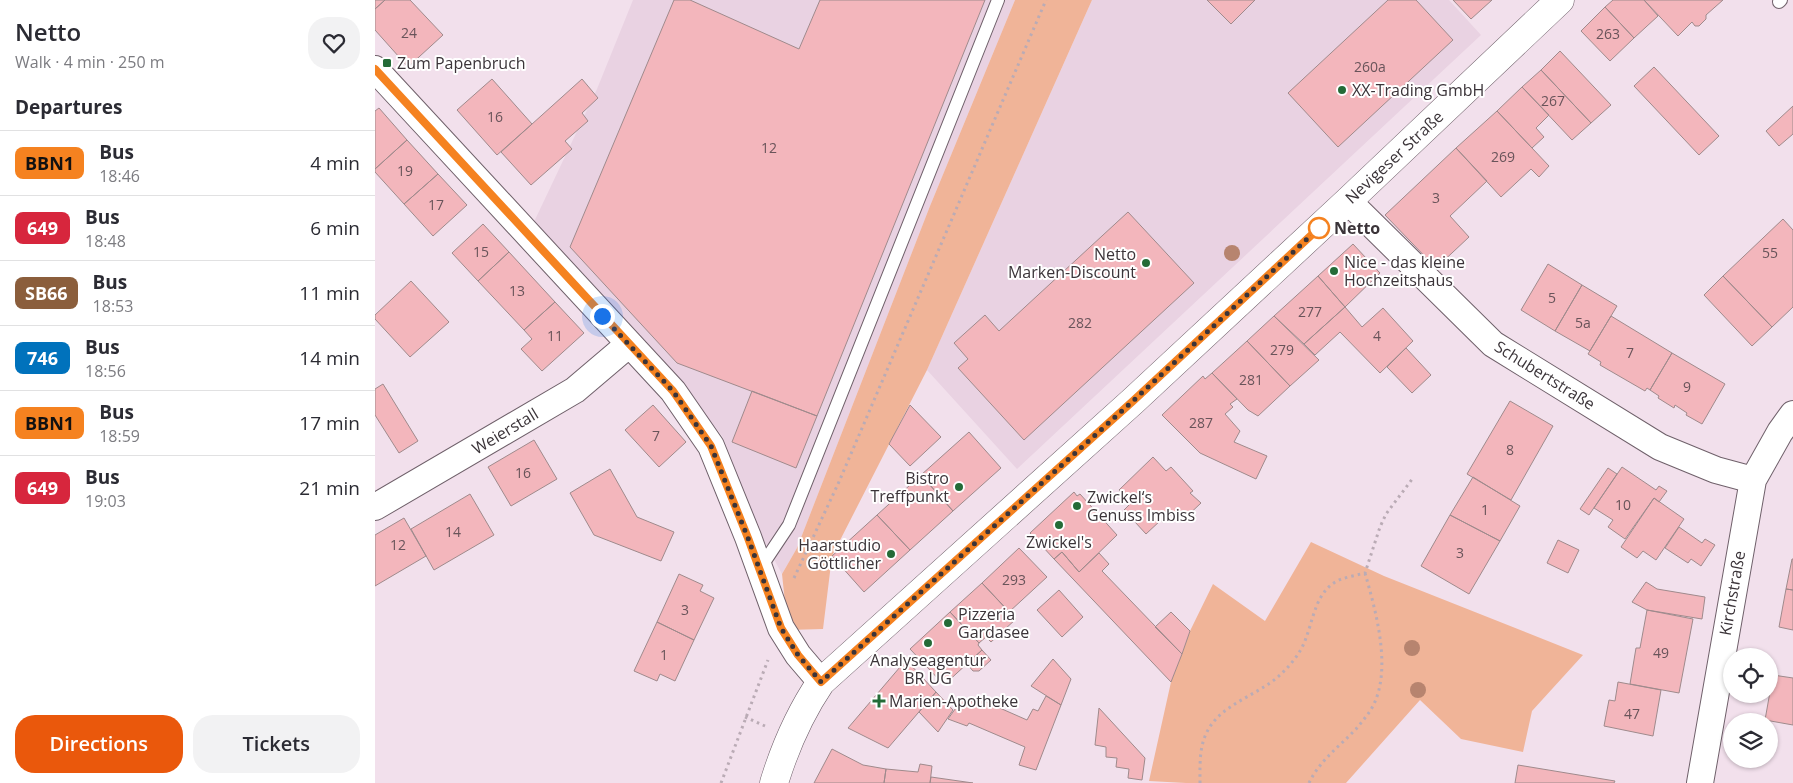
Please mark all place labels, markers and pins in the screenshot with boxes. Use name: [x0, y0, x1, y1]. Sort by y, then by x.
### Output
place label: Zum Papenbruch: [397, 52, 526, 74]
marker: Zum Papenbruch: [381, 57, 393, 69]
place label: XX-Trading GmbH: [1352, 79, 1484, 101]
marker: XX-Trading GmbH: [1336, 84, 1348, 96]
marker: Netto: [1308, 217, 1330, 239]
place label: Netto: [1334, 217, 1380, 239]
place label: Netto Marken-Discount: [1008, 243, 1136, 283]
place label: Nice - das kleine Hochzeitshaus: [1344, 251, 1465, 291]
marker: Netto Marken-Discount: [1140, 257, 1152, 269]
marker: Nice - das kleine Hochzeitshaus: [1328, 265, 1340, 277]
place label: Bistro Treffpunkt: [870, 467, 949, 507]
marker: Bistro Treffpunkt: [953, 481, 965, 493]
place label: Zwickel‘s Genuss Imbiss: [1087, 486, 1195, 526]
marker: Zwickel‘s Genuss Imbiss: [1071, 500, 1083, 512]
marker: Zwickel's: [1053, 519, 1065, 531]
place label: Zwickel's: [1026, 531, 1092, 553]
place label: Haarstudio Göttlicher: [798, 534, 881, 574]
marker: Haarstudio Göttlicher: [885, 548, 897, 560]
place label: Pizzeria Gardasee: [958, 603, 1029, 643]
marker: Pizzeria Gardasee: [942, 617, 954, 629]
marker: Analyseagentur BR UG: [922, 637, 934, 649]
place label: Analyseagentur BR UG: [870, 649, 986, 689]
place label: Marien-Apotheke: [889, 690, 1018, 712]
marker: Marien-Apotheke: [873, 695, 885, 707]

